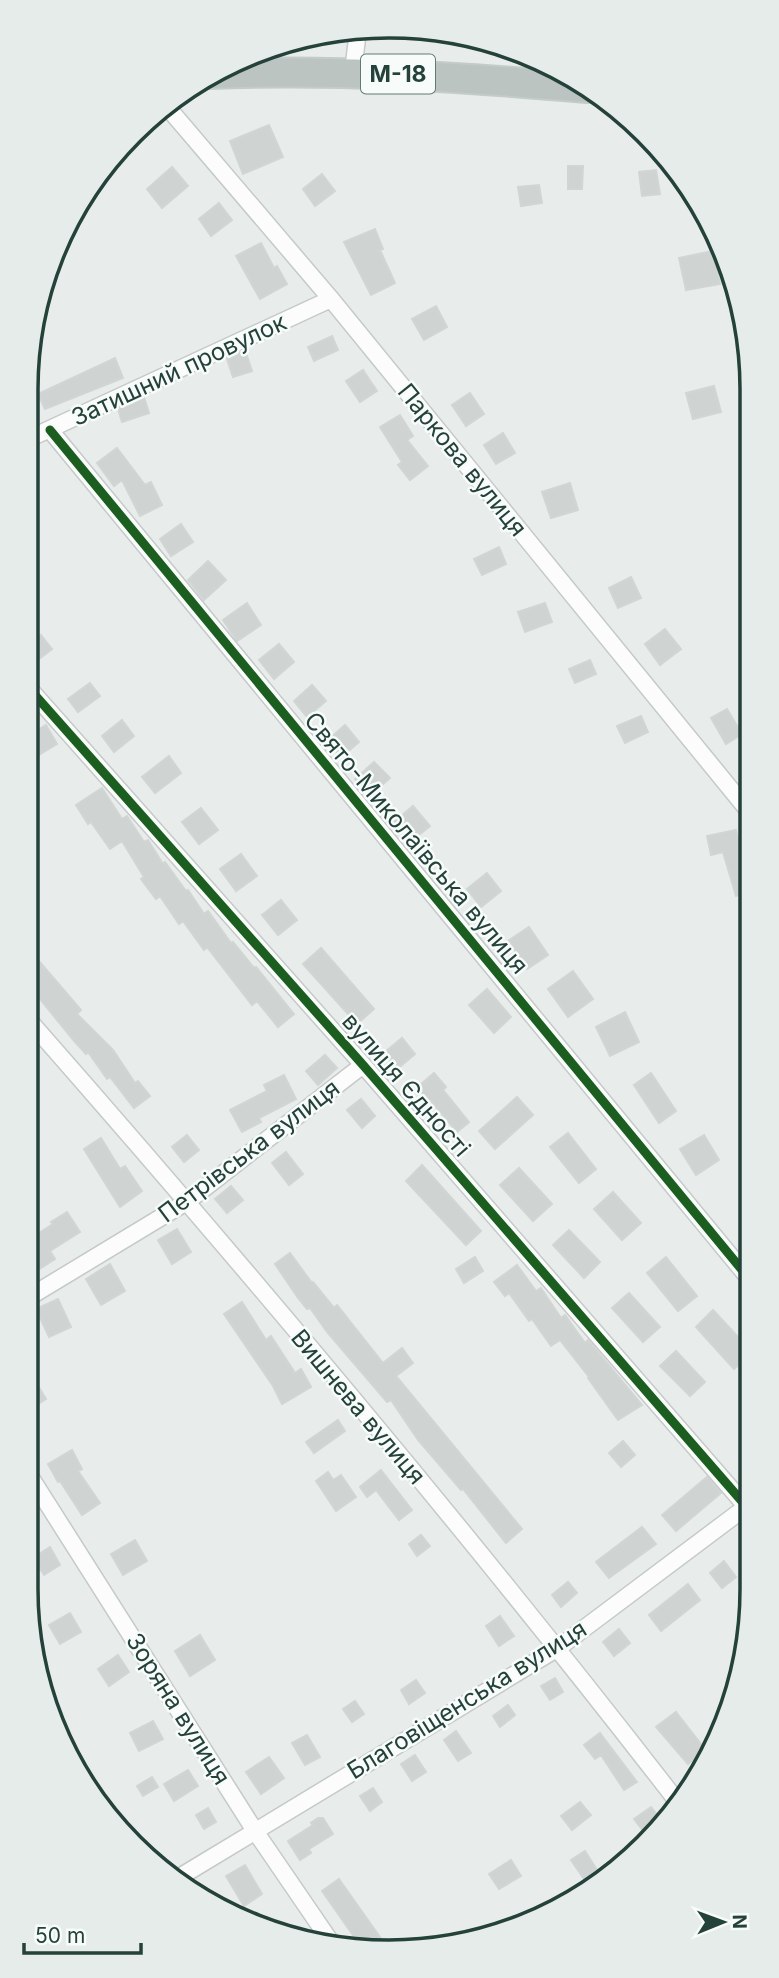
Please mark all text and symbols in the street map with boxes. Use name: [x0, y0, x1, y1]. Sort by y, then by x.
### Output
road number: М-18: [361, 54, 435, 94]
street label: Затишний провулок: [67, 307, 291, 432]
street label: Паркова вулиця: [392, 377, 533, 542]
street label: Свято-Миколаївська вулиця: [298, 706, 534, 979]
street label: вулиця Єдності: [336, 1007, 477, 1162]
street label: Петрівська вулиця: [152, 1073, 345, 1228]
street label: Вишнева вулиця: [285, 1323, 432, 1490]
street label: Благовіщенська вулиця: [342, 1614, 592, 1785]
street label: Зоряна вулиця: [120, 1628, 237, 1790]
north arrow: [688, 1887, 758, 1957]
scale bar: [24, 1912, 142, 1956]
text: N: [728, 1914, 751, 1929]
text: 50 m: [35, 1923, 85, 1948]

